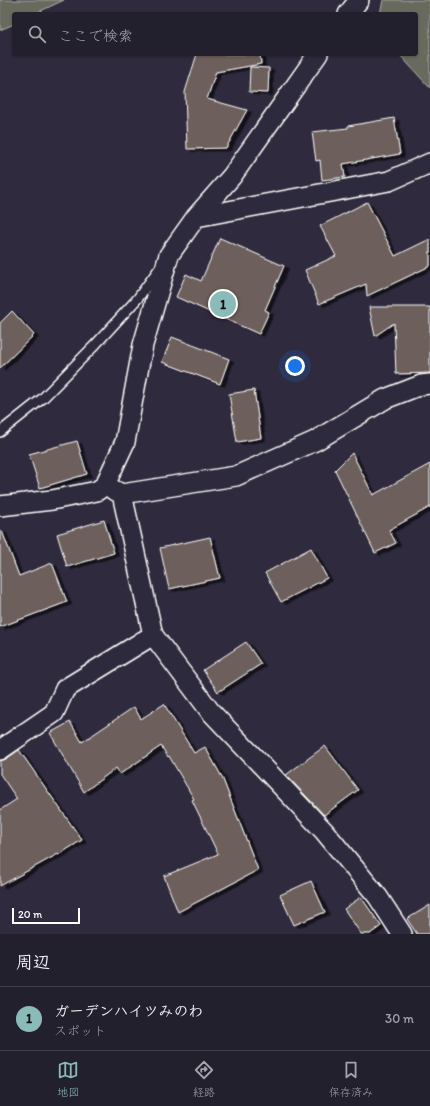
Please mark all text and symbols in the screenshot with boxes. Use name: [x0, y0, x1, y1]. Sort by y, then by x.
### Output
search box: [12, 12, 418, 56]
icon: search: [26, 23, 48, 45]
text: ここで検索: [58, 27, 133, 45]
pin: 1: [210, 289, 236, 319]
your location: [285, 356, 305, 376]
scale bar: [12, 906, 80, 925]
text: 20 m: [18, 908, 42, 921]
text: 周辺: [16, 952, 50, 972]
text: ガーデンハイツみのわ: [54, 1002, 203, 1020]
text: 1: [26, 1011, 32, 1026]
text: 30 m: [385, 1011, 414, 1026]
text: スポット: [54, 1023, 106, 1038]
tab: 地図: [57, 1059, 79, 1099]
tab: 経路: [193, 1059, 215, 1099]
tab: 保存済み: [329, 1059, 373, 1099]

